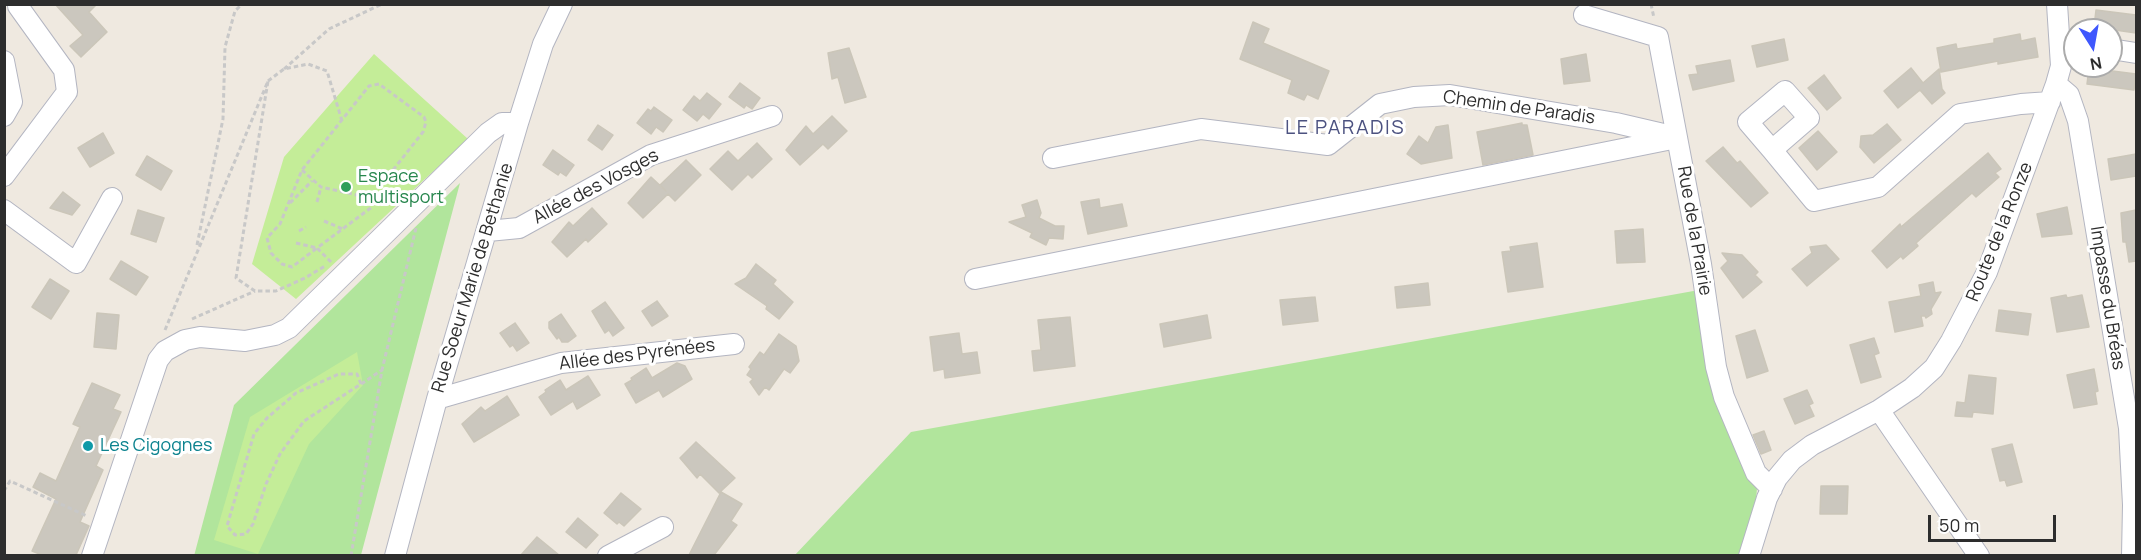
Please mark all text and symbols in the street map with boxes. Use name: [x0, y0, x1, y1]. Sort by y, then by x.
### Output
north arrow: [2063, 18, 2123, 78]
text: N: [2088, 52, 2104, 76]
street label: Chemin de Paradis: [1442, 87, 1596, 129]
district label: LE PARADIS: [1285, 116, 1405, 140]
street label: Allée des Vosges: [530, 145, 662, 229]
street label: Route de la Ronze: [1962, 159, 2038, 305]
street label: Rue Soeur Marie de Bethanie: [428, 161, 518, 395]
street label: Rue de la Prairie: [1672, 165, 1716, 297]
place label: Espace multisport: [358, 166, 444, 208]
marker: Espace multisport: [339, 180, 353, 194]
street label: Impasse du Bréas: [2085, 224, 2129, 372]
street label: Allée des Pyrénées: [558, 335, 716, 375]
place label: Les Cigognes: [100, 435, 212, 457]
marker: Les Cigognes: [81, 439, 95, 453]
scale bar: [1931, 503, 2058, 541]
text: 50 m: [1939, 513, 1979, 537]

